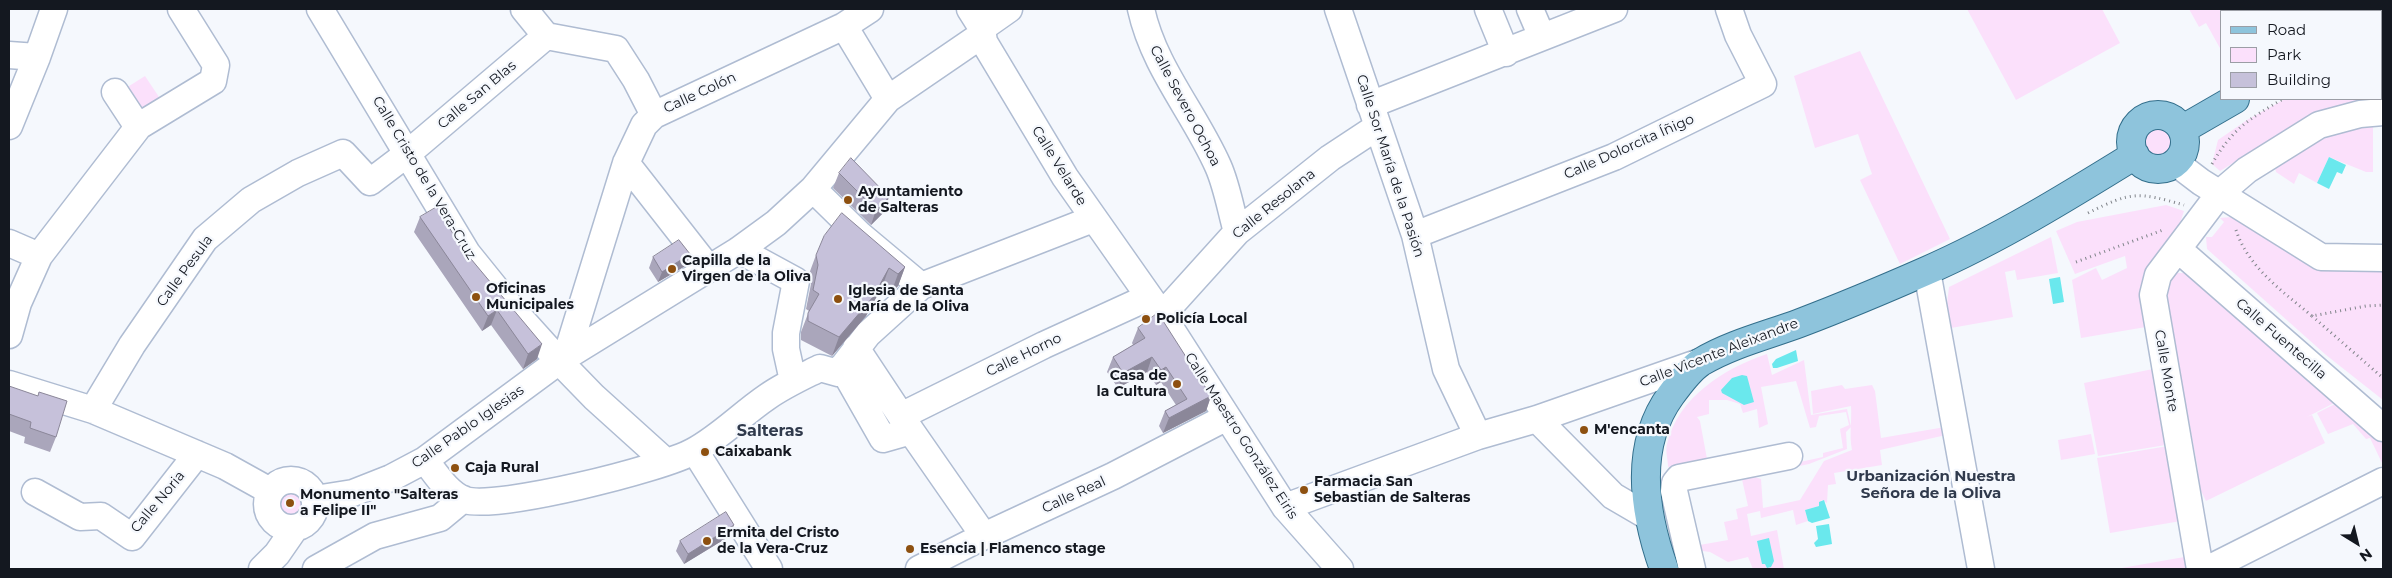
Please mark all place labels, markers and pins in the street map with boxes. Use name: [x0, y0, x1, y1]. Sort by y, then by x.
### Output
place label: Ayuntamiento de Salteras: [858, 184, 963, 216]
marker: Ayuntamiento de Salteras: [842, 194, 854, 206]
place label: Capilla de la Virgen de la Oliva: [682, 253, 811, 286]
marker: Capilla de la Virgen de la Oliva: [666, 263, 678, 275]
place label: Oficinas Municipales: [486, 281, 574, 314]
place label: Iglesia de Santa María de la Oliva: [848, 283, 969, 316]
marker: Oficinas Municipales: [470, 291, 482, 303]
marker: Iglesia de Santa María de la Oliva: [832, 293, 844, 305]
place label: Policía Local: [1156, 311, 1247, 327]
marker: Policía Local: [1140, 313, 1152, 325]
place label: Casa de la Cultura: [1097, 368, 1167, 401]
marker: Casa de la Cultura: [1171, 378, 1183, 390]
place label: M'encanta: [1594, 422, 1670, 438]
marker: M'encanta: [1578, 424, 1590, 436]
place label: Caixabank: [715, 444, 792, 460]
marker: Caixabank: [699, 446, 711, 458]
place label: Caja Rural: [465, 460, 539, 476]
marker: Caja Rural: [449, 462, 461, 474]
place label: Farmacia San Sebastian de Salteras: [1314, 474, 1470, 507]
marker: Farmacia San Sebastian de Salteras: [1298, 484, 1310, 496]
place label: Monumento "Salteras a Felipe II": [300, 487, 458, 520]
marker: Monumento "Salteras a Felipe II": [284, 497, 296, 509]
place label: Ermita del Cristo de la Vera-Cruz: [717, 525, 839, 558]
marker: Ermita del Cristo de la Vera-Cruz: [701, 535, 713, 547]
place label: Esencia | Flamenco stage: [920, 541, 1106, 557]
marker: Esencia | Flamenco stage: [904, 543, 916, 555]

